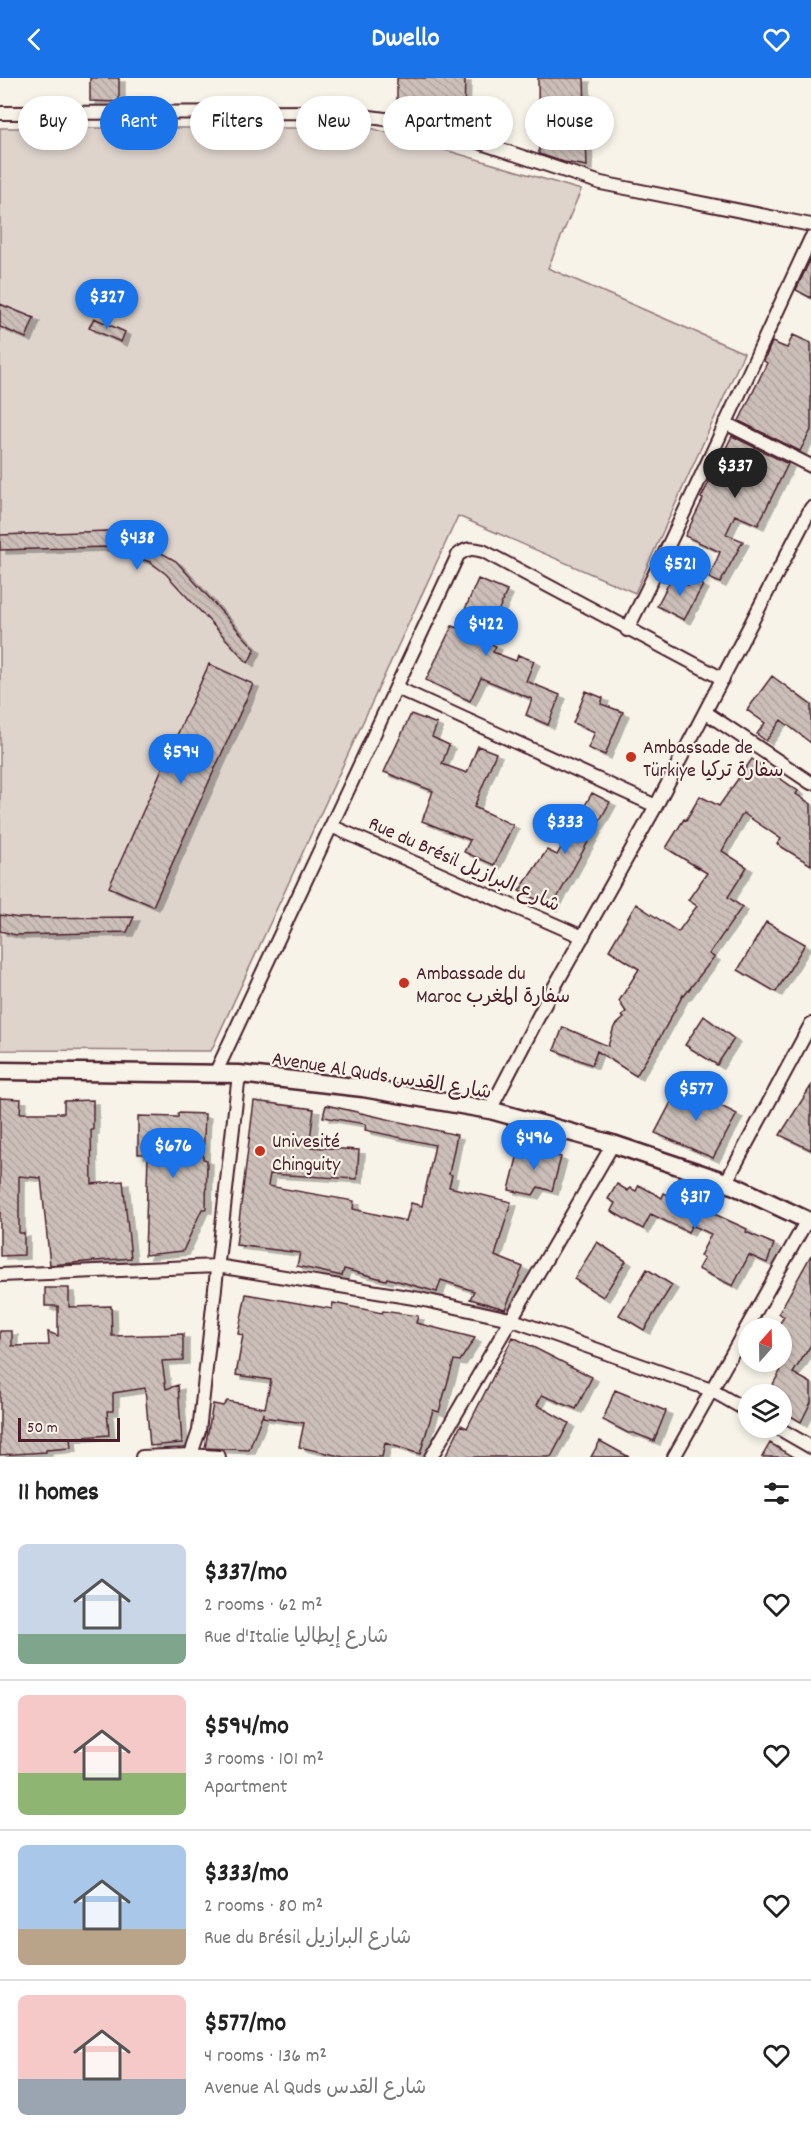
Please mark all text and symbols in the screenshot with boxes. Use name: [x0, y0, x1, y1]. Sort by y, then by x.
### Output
text: Dwello: [371, 20, 440, 59]
icon: back: [18, 23, 51, 56]
icon: heart: [760, 23, 793, 56]
chip: Buy: [18, 96, 88, 150]
chip: Rent: [100, 96, 178, 150]
chip: Filters: [190, 96, 284, 150]
chip: New: [296, 96, 371, 150]
chip: Apartment: [383, 96, 513, 150]
chip: House: [525, 96, 614, 150]
pin: $327: [71, 279, 143, 330]
text: $327: [89, 284, 125, 312]
pin: $337: [699, 448, 771, 499]
text: $337: [717, 453, 753, 481]
pin: $438: [101, 520, 173, 571]
text: $438: [119, 525, 155, 553]
pin: $521: [644, 546, 716, 597]
text: $521: [664, 551, 696, 579]
pin: $422: [450, 606, 522, 657]
text: $422: [468, 611, 504, 639]
pin: $594: [145, 734, 217, 785]
place label: Ambassade de Türkiye سفارة تركيا: [643, 735, 784, 786]
text: $594: [163, 739, 199, 767]
marker: Ambassade de Türkiye سفارة تركيا: [624, 750, 638, 764]
pin: $333: [529, 804, 601, 855]
text: $333: [547, 809, 583, 837]
street label: Rue du Brésil شارع البرازيل: [363, 811, 564, 921]
place label: Ambassade du Maroc سفارة المغرب: [416, 961, 570, 1012]
marker: Ambassade du Maroc سفارة المغرب: [397, 976, 411, 990]
street label: Avenue Al Quds شارع القدس: [270, 1046, 493, 1108]
pin: $577: [660, 1071, 732, 1122]
text: $577: [679, 1076, 713, 1104]
pin: $496: [498, 1120, 570, 1171]
text: $496: [515, 1125, 553, 1153]
pin: $676: [137, 1128, 209, 1179]
place label: Univesité Chinguity: [272, 1129, 341, 1180]
text: $676: [154, 1133, 192, 1161]
marker: Univesité Chinguity: [253, 1144, 267, 1158]
pin: $317: [659, 1179, 731, 1230]
text: $317: [679, 1184, 711, 1212]
north arrow: [738, 1318, 792, 1372]
map controls: [738, 1318, 792, 1438]
button: layers: [738, 1384, 792, 1438]
scale bar: [18, 1415, 120, 1442]
text: 50 m: [27, 1417, 58, 1440]
text: 11 homes: [18, 1475, 99, 1512]
icon: filters: [760, 1477, 793, 1510]
text: $337/mo: [204, 1555, 287, 1592]
icon: home: [66, 1568, 138, 1640]
icon: heart: [760, 1588, 793, 1621]
text: 2 rooms · 62 m²: [204, 1592, 323, 1620]
text: Rue d'Italie شارع إيطاليا: [204, 1624, 388, 1652]
text: $594/mo: [204, 1709, 289, 1746]
icon: home: [66, 1719, 138, 1791]
icon: heart: [760, 1739, 793, 1772]
text: 3 rooms · 101 m²: [204, 1746, 324, 1774]
text: Apartment: [204, 1774, 287, 1802]
text: $333/mo: [204, 1856, 289, 1893]
icon: home: [66, 1869, 138, 1941]
icon: heart: [760, 1889, 793, 1922]
text: 2 rooms · 80 m²: [204, 1893, 323, 1921]
text: Rue du Brésil شارع البرازيل: [204, 1925, 411, 1953]
text: $577/mo: [204, 2006, 286, 2043]
icon: home: [66, 2019, 138, 2091]
icon: heart: [760, 2039, 793, 2072]
text: 4 rooms · 136 m²: [204, 2043, 327, 2071]
text: Avenue Al Quds شارع القدس: [204, 2075, 426, 2103]

